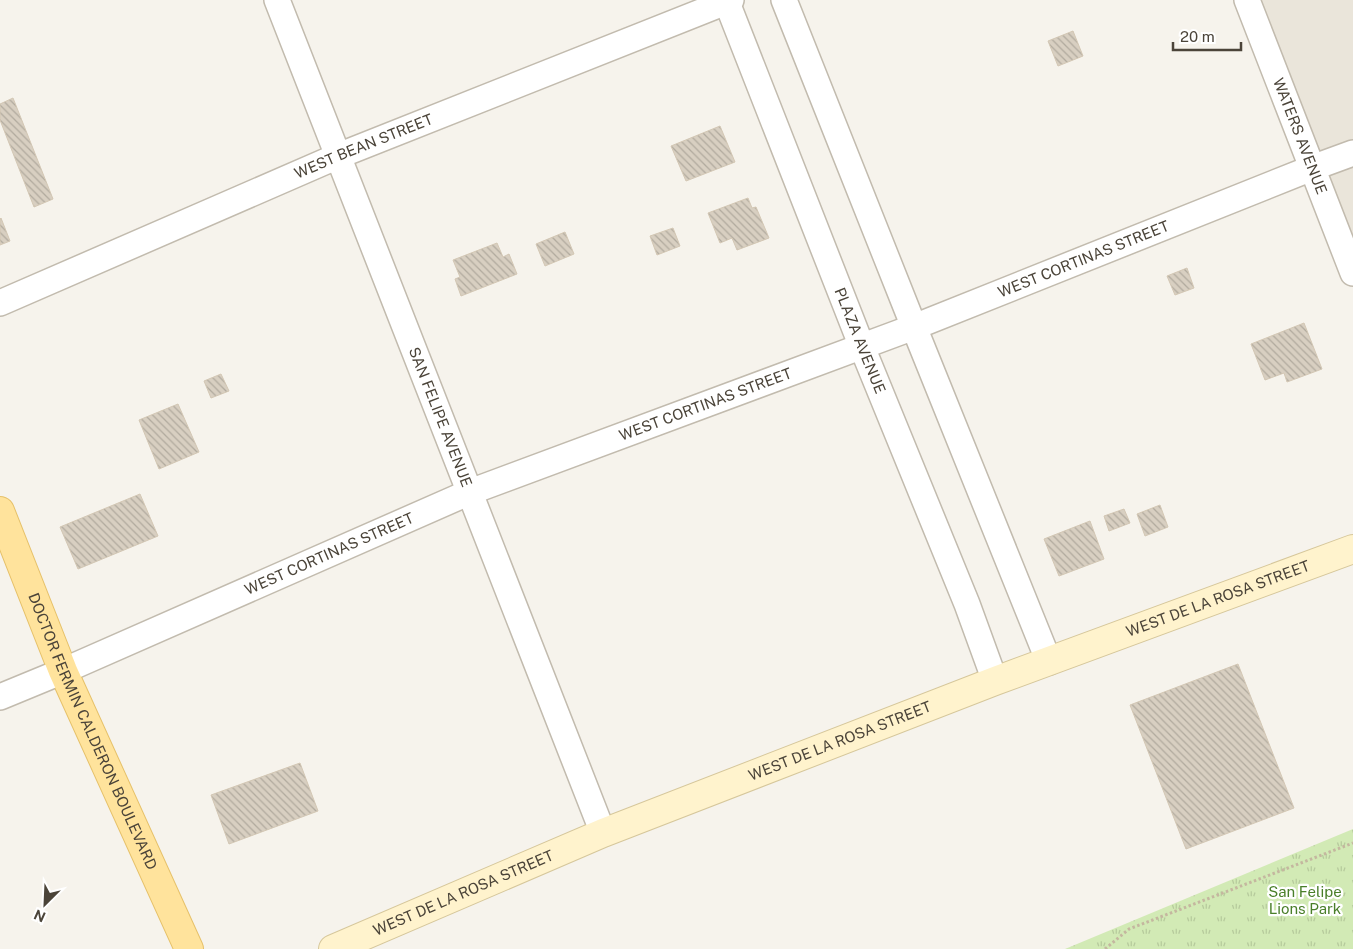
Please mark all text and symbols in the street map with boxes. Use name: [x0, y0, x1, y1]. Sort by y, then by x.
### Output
scale bar: [1173, 20, 1240, 52]
text: 20 m: [1180, 28, 1215, 45]
street label: WATERS AVENUE: [1270, 75, 1331, 196]
street label: WEST BEAN STREET: [292, 110, 435, 182]
street label: WEST CORTINAS STREET: [995, 217, 1171, 301]
street label: PLAZA AVENUE: [832, 285, 889, 396]
street label: SAN FELIPE AVENUE: [406, 345, 476, 489]
street label: WEST CORTINAS STREET: [617, 364, 794, 444]
street label: WEST CORTINAS STREET: [242, 509, 416, 598]
street label: WEST DE LA ROSA STREET: [1124, 557, 1312, 640]
street label: DOCTOR FERMIN CALDERON BOULEVARD: [25, 590, 161, 872]
street label: WEST DE LA ROSA STREET: [746, 698, 934, 784]
street label: WEST DE LA ROSA STREET: [371, 846, 556, 939]
north arrow: [20, 879, 70, 929]
park label: San Felipe Lions Park: [1268, 883, 1342, 917]
text: N: [31, 906, 48, 925]

